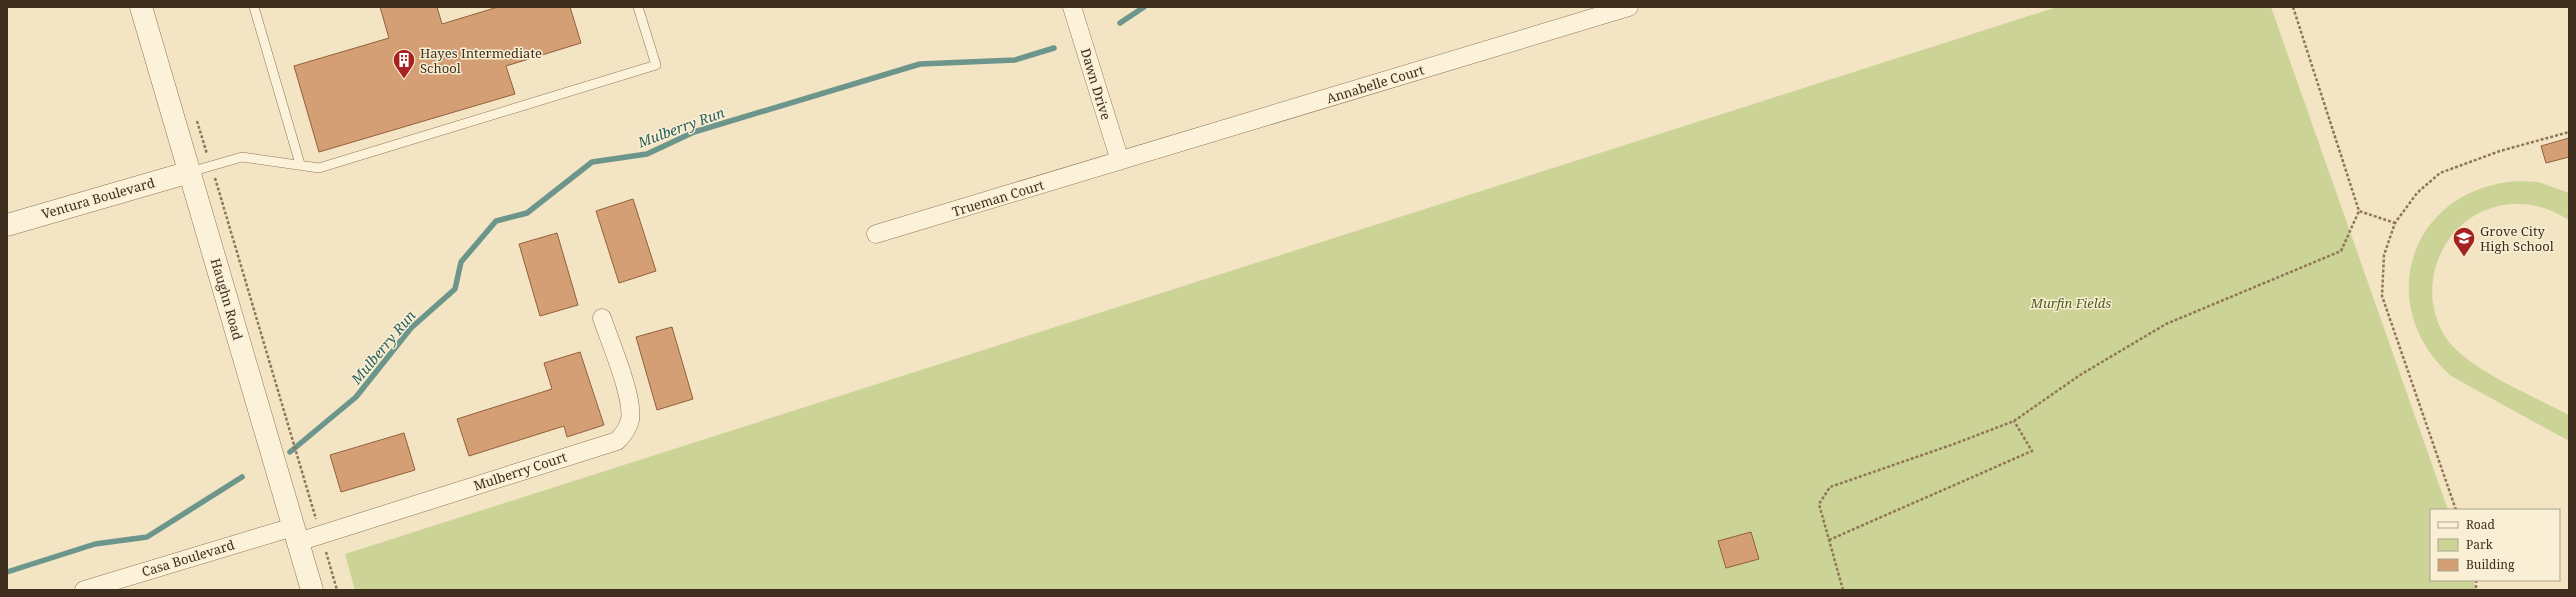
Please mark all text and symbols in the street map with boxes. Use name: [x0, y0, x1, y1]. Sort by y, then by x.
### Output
place label: Hayes Intermediate School: [420, 44, 542, 77]
street label: Dawn Drive: [1077, 46, 1115, 122]
building icon: Hayes Intermediate School: [391, 47, 417, 80]
street label: Annabelle Court: [1324, 61, 1426, 107]
water label: Mulberry Run: [634, 102, 727, 152]
street label: Ventura Boulevard: [39, 173, 157, 223]
street label: Trueman Court: [950, 175, 1047, 221]
place label: Grove City High School: [2480, 222, 2554, 255]
school or university icon: Grove City High School: [2451, 225, 2477, 258]
street label: Haughn Road: [207, 256, 247, 342]
park label: Murfin Fields: [2030, 294, 2111, 312]
water label: Mulberry Run: [346, 306, 420, 389]
street label: Mulberry Court: [471, 447, 569, 495]
legend: [2430, 509, 2560, 581]
text: Road: [2466, 516, 2496, 533]
street label: Casa Boulevard: [139, 535, 237, 581]
text: Park: [2466, 536, 2494, 553]
text: Building: [2466, 556, 2515, 573]

